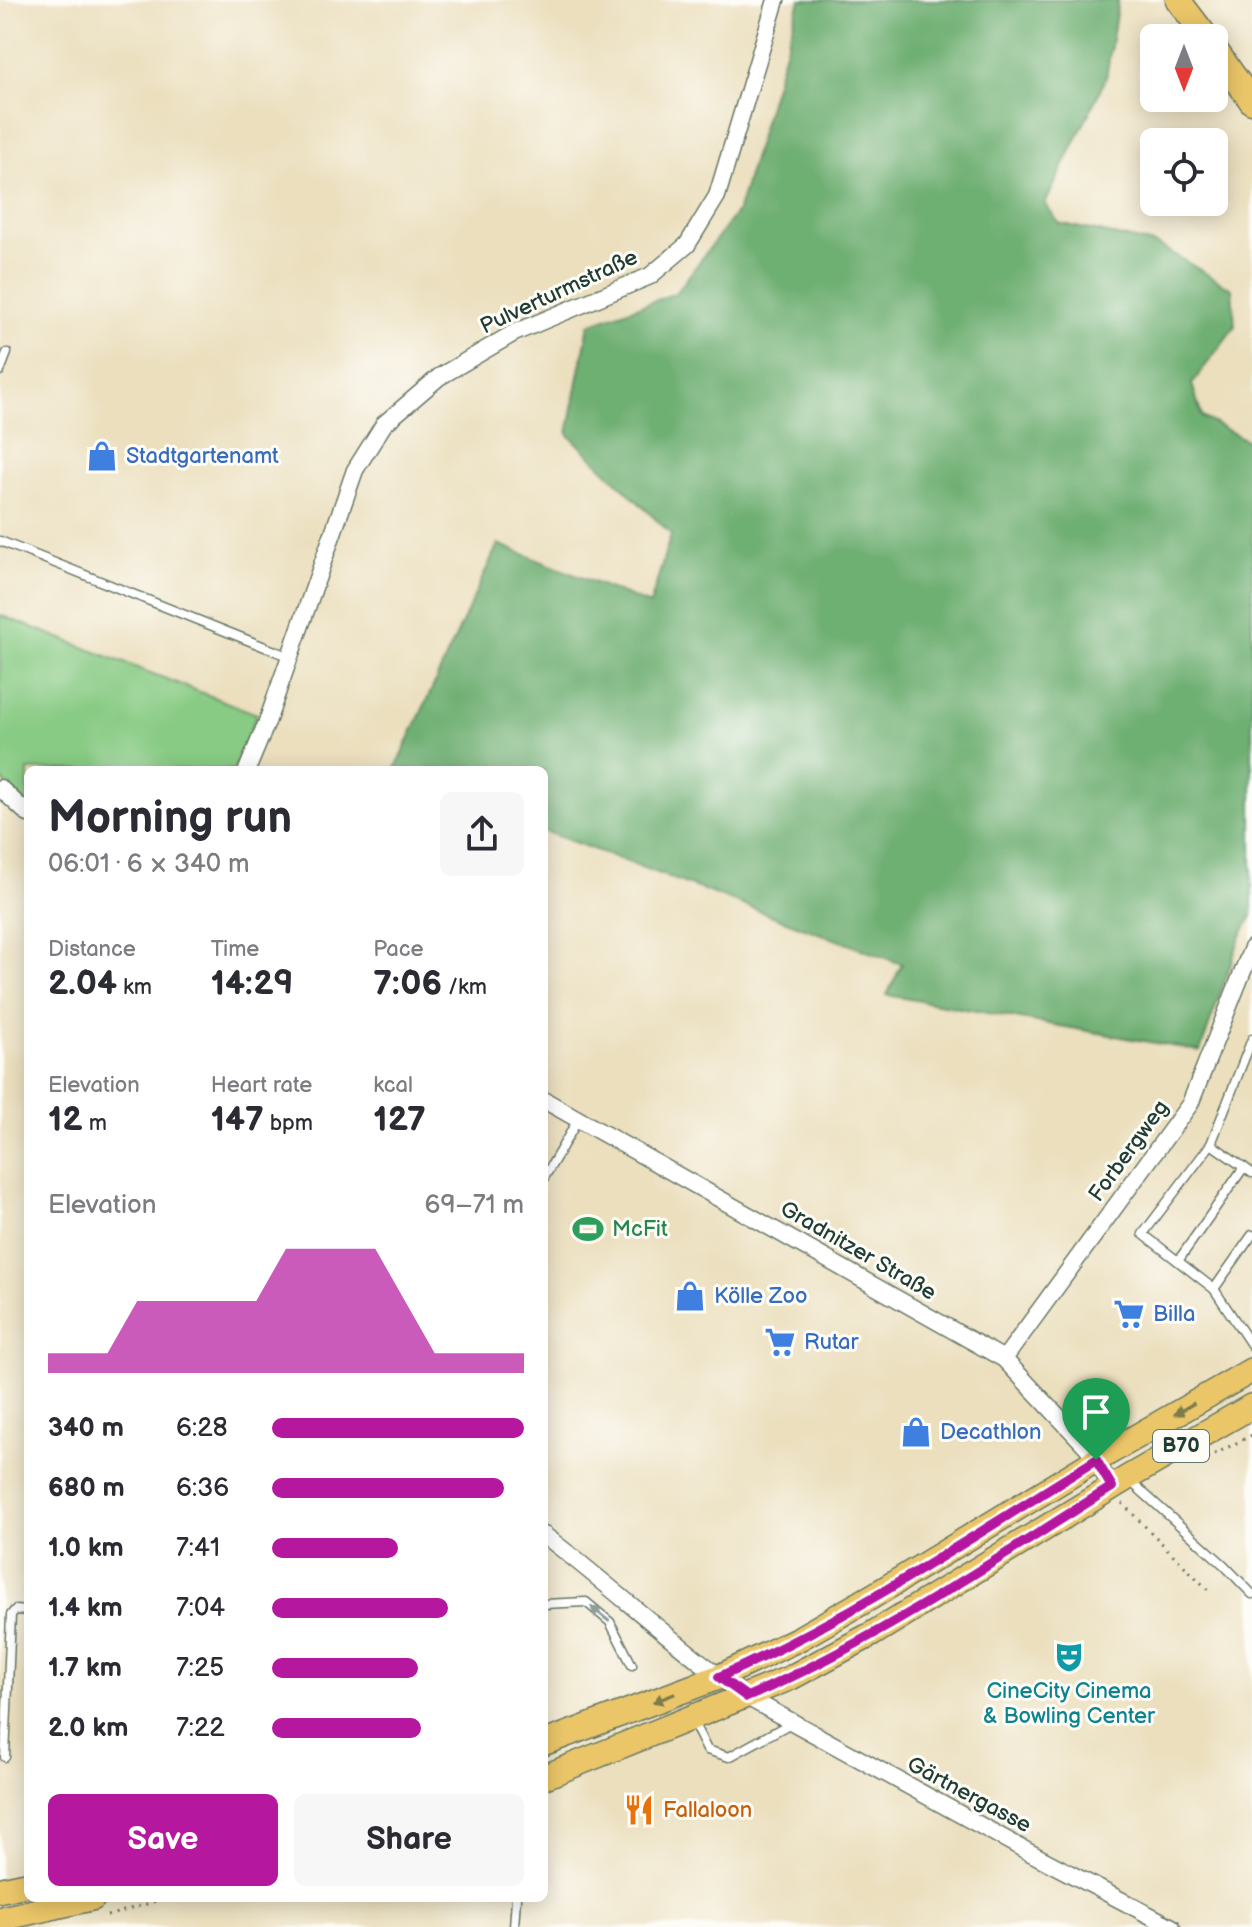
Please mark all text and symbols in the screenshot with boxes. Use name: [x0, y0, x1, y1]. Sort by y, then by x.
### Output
north arrow: [1140, 24, 1228, 112]
map controls: [1140, 24, 1228, 216]
button: locate: [1140, 128, 1228, 216]
street label: Pulverturmstraße: [476, 244, 642, 340]
shop icon: Stadtgartenamt: [85, 439, 119, 473]
place label: Stadtgartenamt: [126, 443, 279, 470]
text: Morning run: [48, 792, 292, 845]
button: share: [440, 792, 524, 876]
text: 06:01 · 6 × 340 m: [48, 849, 250, 880]
text: Distance: [48, 936, 136, 963]
text: Time: [211, 936, 259, 963]
text: Pace: [373, 936, 424, 963]
text: 2.04: [48, 963, 117, 1004]
text: 14:29: [211, 963, 293, 1004]
text: 7:06: [373, 963, 442, 1004]
text: km: [117, 974, 152, 1001]
text: /km: [442, 974, 487, 1001]
text: Elevation: [48, 1072, 140, 1099]
text: Heart rate: [211, 1072, 312, 1099]
text: kcal: [373, 1072, 413, 1099]
street label: Forbergweg: [1083, 1095, 1175, 1207]
text: 12: [48, 1099, 83, 1140]
text: 147: [211, 1099, 264, 1140]
text: 127: [373, 1099, 426, 1140]
text: m: [83, 1110, 107, 1137]
text: bpm: [264, 1110, 313, 1137]
text: Elevation: [48, 1190, 156, 1221]
text: 69–71 m: [425, 1190, 524, 1221]
street label: Gradnitzer Straße: [775, 1195, 941, 1307]
sports icon: McFit: [571, 1212, 605, 1246]
place label: McFit: [612, 1216, 668, 1243]
shop icon: Kölle Zoo: [673, 1279, 707, 1313]
place label: Kölle Zoo: [714, 1283, 807, 1310]
supermarket icon: Billa: [1112, 1297, 1146, 1331]
place label: Billa: [1153, 1301, 1195, 1328]
supermarket icon: Rutar: [763, 1325, 797, 1359]
place label: Rutar: [804, 1329, 859, 1356]
pin: [1062, 1378, 1130, 1460]
icon: arrive: [1074, 1390, 1118, 1434]
one-way arrow: [1173, 1402, 1195, 1416]
text: 340 m: [48, 1413, 124, 1444]
text: 6:28: [176, 1413, 228, 1444]
shop icon: Decathlon: [899, 1415, 933, 1449]
place label: Decathlon: [940, 1419, 1042, 1446]
road number: B70: [1153, 1430, 1209, 1462]
text: 680 m: [48, 1473, 125, 1504]
text: 6:36: [176, 1473, 229, 1504]
text: 1.0 km: [48, 1533, 124, 1564]
text: 7:41: [176, 1533, 220, 1564]
text: 1.4 km: [48, 1593, 123, 1624]
text: 7:04: [176, 1593, 225, 1624]
one-way arrow: [591, 1606, 611, 1623]
theatre icon: CineCity Cinema & Bowling Center: [1052, 1640, 1086, 1674]
text: 1.7 km: [48, 1653, 122, 1684]
text: 7:25: [176, 1653, 224, 1684]
place label: CineCity Cinema & Bowling Center: [983, 1678, 1156, 1730]
one-way arrow: [652, 1692, 676, 1705]
text: 2.0 km: [48, 1713, 128, 1744]
text: 7:22: [176, 1713, 225, 1744]
street label: Gärtnergasse: [902, 1751, 1036, 1839]
restaurant icon: Fallaloon: [622, 1793, 656, 1827]
button: Save: [48, 1794, 278, 1886]
button: Share: [294, 1794, 524, 1886]
place label: Fallaloon: [663, 1797, 752, 1824]

